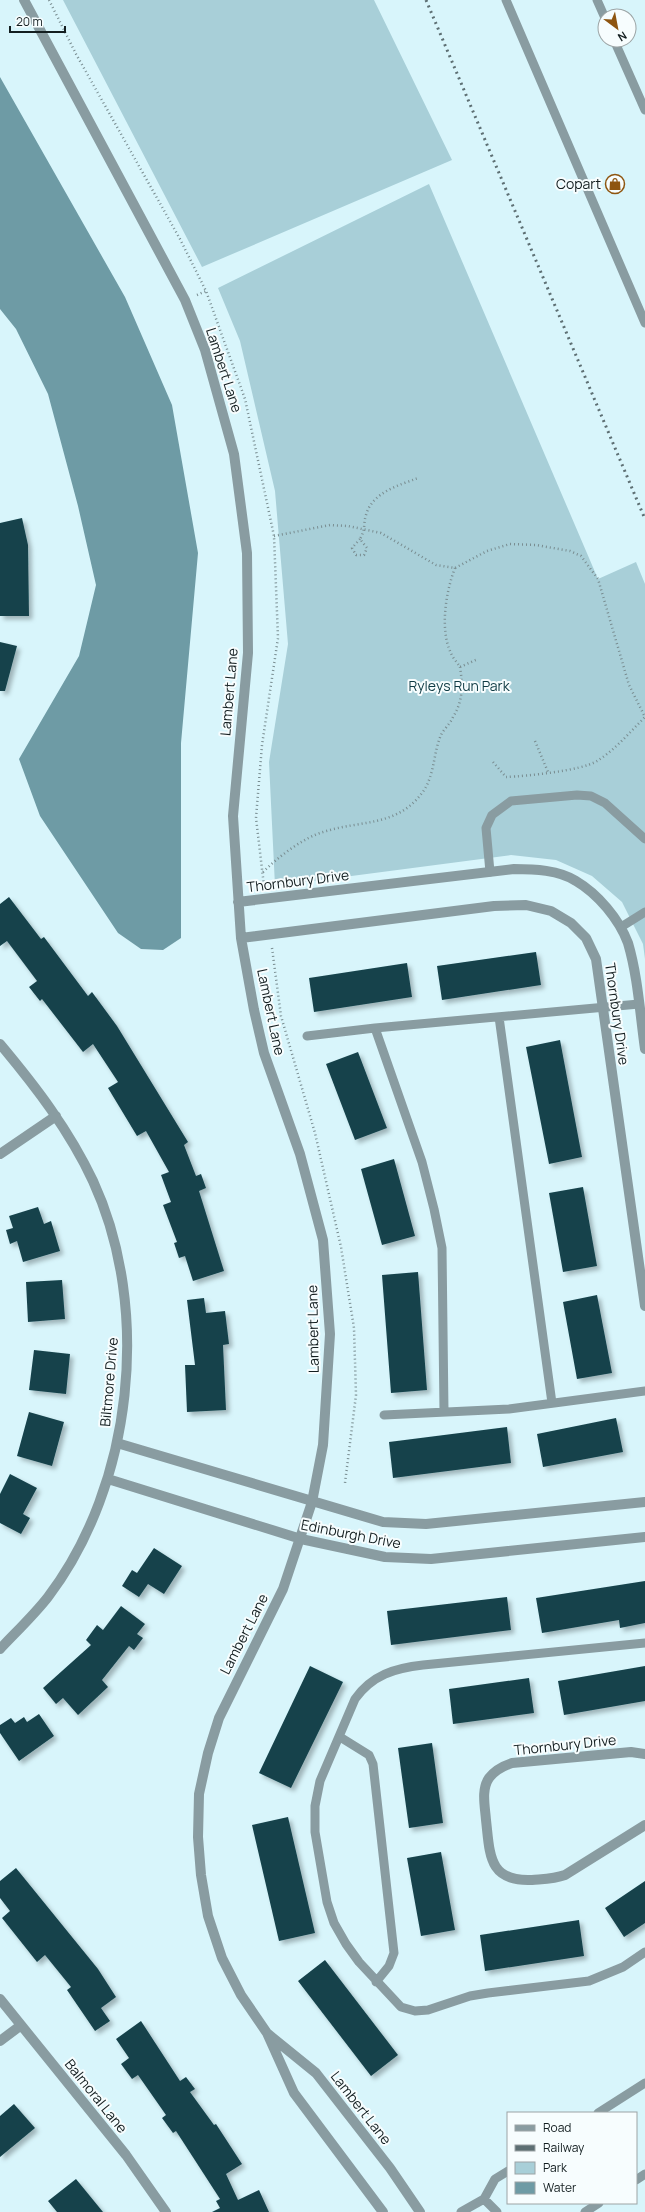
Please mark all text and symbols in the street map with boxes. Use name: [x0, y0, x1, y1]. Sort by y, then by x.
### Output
scale bar: [10, 8, 65, 34]
north arrow: [597, 8, 637, 48]
text: 20 m: [16, 13, 43, 30]
text: N: [615, 28, 630, 45]
shop icon: Copart: [604, 173, 626, 195]
place label: Copart: [556, 174, 601, 193]
street label: Lambert Lane: [202, 325, 247, 415]
street label: Lambert Lane: [215, 647, 242, 737]
park label: Ryleys Run Park: [408, 676, 511, 695]
street label: Thornbury Drive: [246, 865, 350, 896]
street label: Thornbury Drive: [601, 962, 634, 1066]
street label: Lambert Lane: [253, 967, 290, 1057]
street label: Lambert Lane: [302, 1285, 323, 1373]
street label: Biltmore Drive: [95, 1337, 122, 1427]
street label: Edinburgh Drive: [300, 1515, 403, 1553]
street label: Lambert Lane: [215, 1590, 272, 1677]
street label: Thornbury Drive: [513, 1730, 617, 1759]
street label: Balmoral Lane: [61, 2055, 132, 2137]
street label: Lambert Lane: [327, 2067, 396, 2148]
legend: [507, 2112, 637, 2204]
text: Road: [543, 2119, 571, 2136]
text: Railway: [543, 2139, 585, 2156]
text: Park: [543, 2159, 568, 2176]
text: Water: [543, 2179, 577, 2196]

